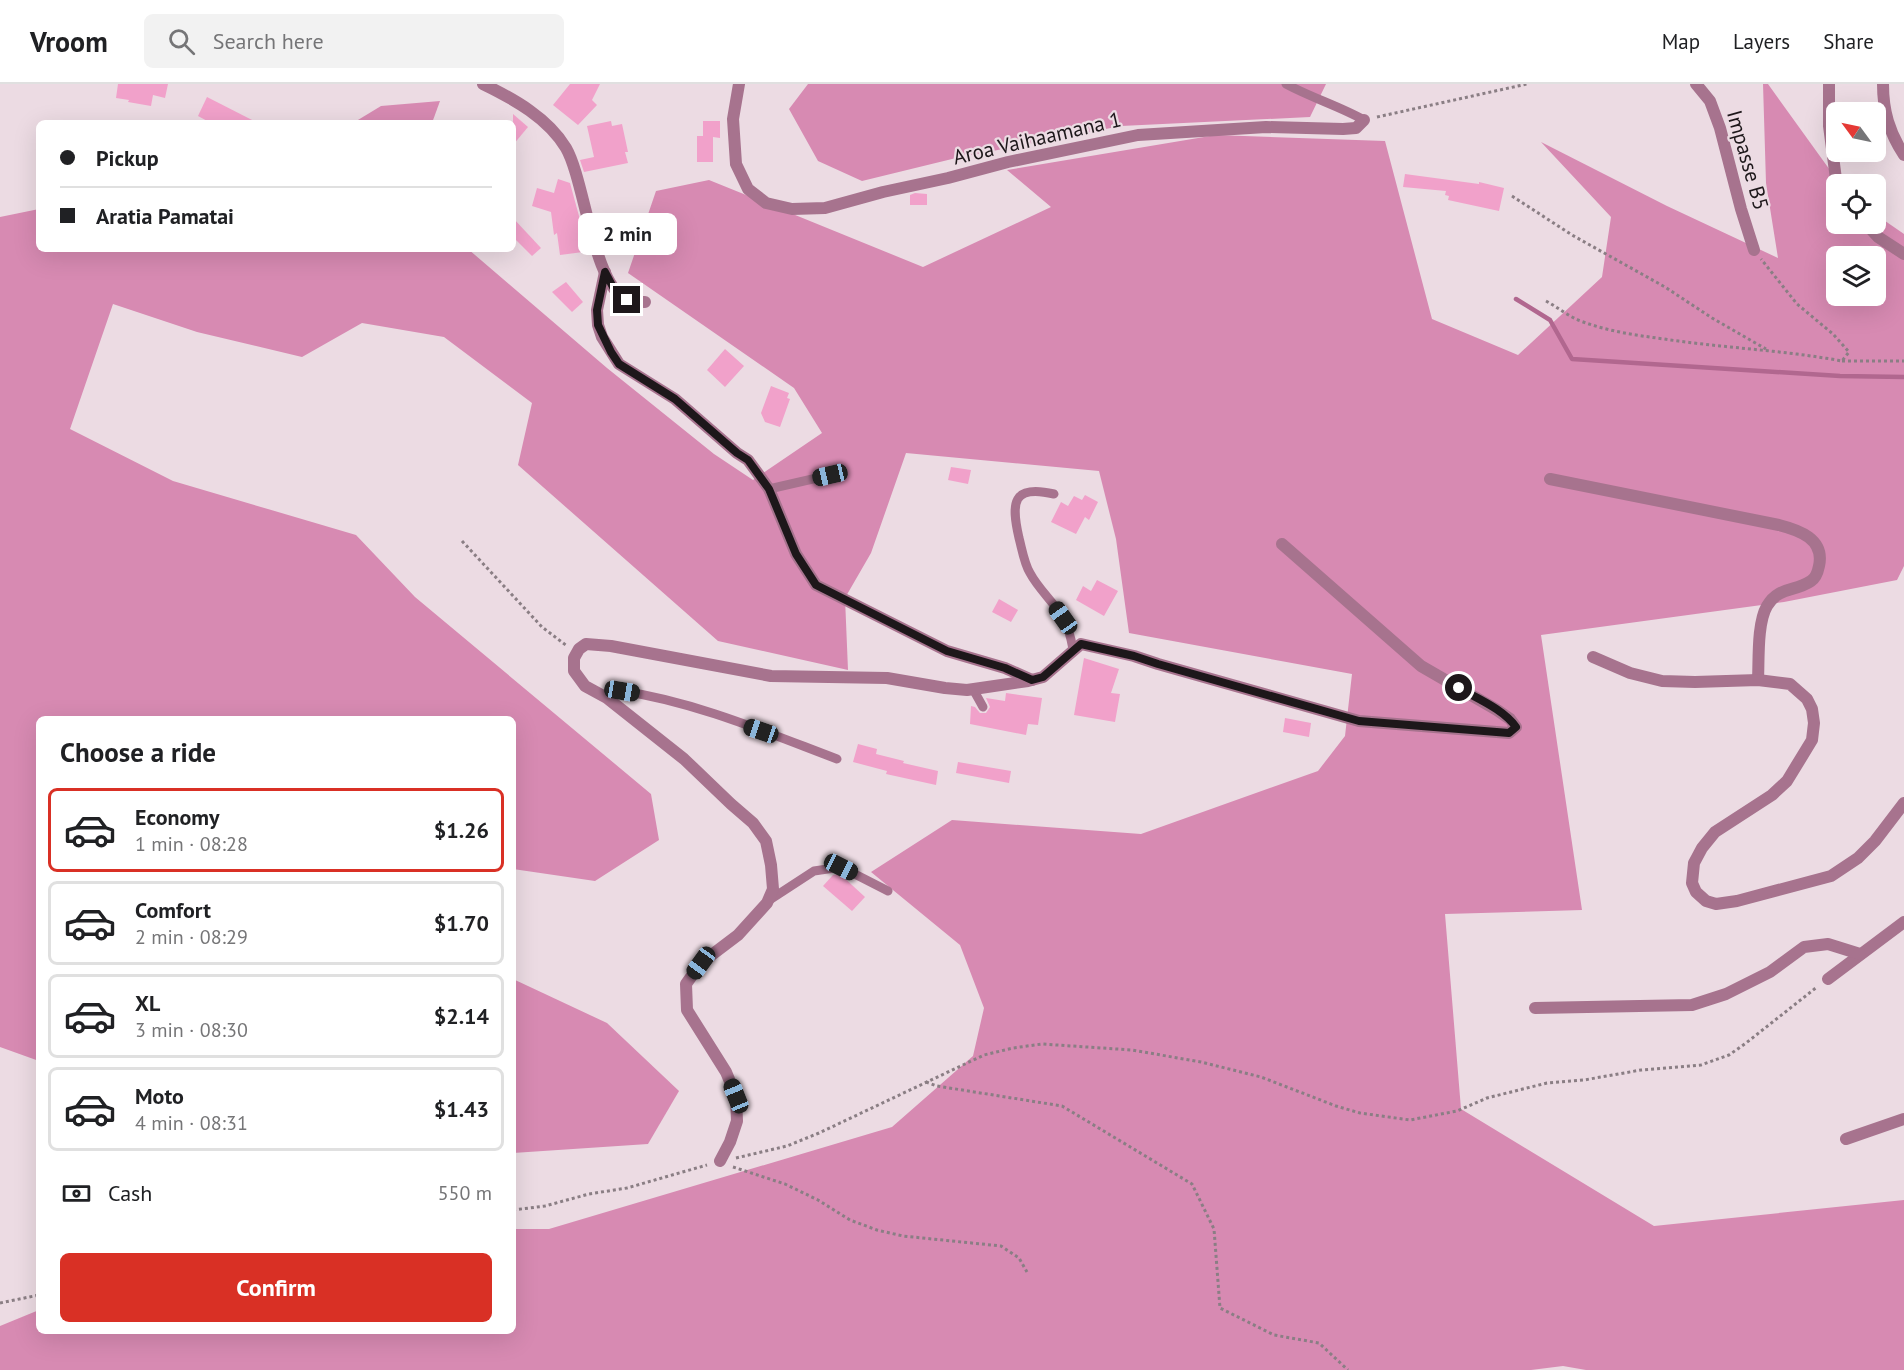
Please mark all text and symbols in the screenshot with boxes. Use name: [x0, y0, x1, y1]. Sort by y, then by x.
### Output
search box: [144, 14, 564, 68]
text: Vroom: [30, 23, 108, 60]
icon: search: [165, 25, 198, 58]
text: Search here: [213, 27, 324, 55]
text: Map: [1662, 28, 1700, 55]
text: Layers: [1733, 28, 1790, 55]
text: Share: [1823, 28, 1874, 55]
north arrow: [1826, 102, 1886, 162]
map controls: [1826, 102, 1886, 306]
street label: Aroa Vaihaamana 1: [950, 106, 1124, 170]
street label: Impasse B5: [1721, 107, 1775, 213]
text: Pickup: [96, 144, 159, 172]
button: locate: [1826, 174, 1886, 234]
text: Aratia Pamatai: [96, 202, 234, 230]
callout: 2 min: [578, 213, 676, 255]
text: 2 min: [603, 221, 652, 247]
button: layers: [1826, 246, 1886, 306]
route end: [613, 286, 640, 313]
car: [810, 462, 850, 488]
car: [1045, 598, 1081, 638]
route start: [1445, 674, 1472, 701]
car: [603, 679, 641, 703]
car: [741, 717, 781, 745]
text: Choose a ride: [60, 735, 216, 769]
icon: car: [63, 803, 117, 857]
text: Economy: [135, 803, 219, 831]
text: $1.26: [434, 816, 489, 844]
text: 1 min · 08:28: [135, 831, 248, 857]
car: [821, 851, 861, 883]
icon: car: [63, 896, 117, 950]
text: Comfort: [135, 896, 211, 924]
text: $1.70: [434, 909, 489, 937]
text: 2 min · 08:29: [135, 924, 248, 950]
car: [683, 943, 719, 983]
icon: car: [63, 989, 117, 1043]
text: XL: [135, 989, 160, 1017]
text: $2.14: [434, 1002, 489, 1030]
text: 3 min · 08:30: [135, 1017, 248, 1043]
car: [721, 1076, 751, 1116]
icon: car: [63, 1082, 117, 1136]
text: Moto: [135, 1082, 184, 1110]
text: $1.43: [434, 1095, 489, 1123]
text: 4 min · 08:31: [135, 1110, 248, 1136]
icon: cash: [60, 1177, 93, 1210]
text: Cash: [108, 1179, 152, 1207]
text: 550 m: [438, 1180, 492, 1206]
button: Confirm: [60, 1253, 492, 1322]

